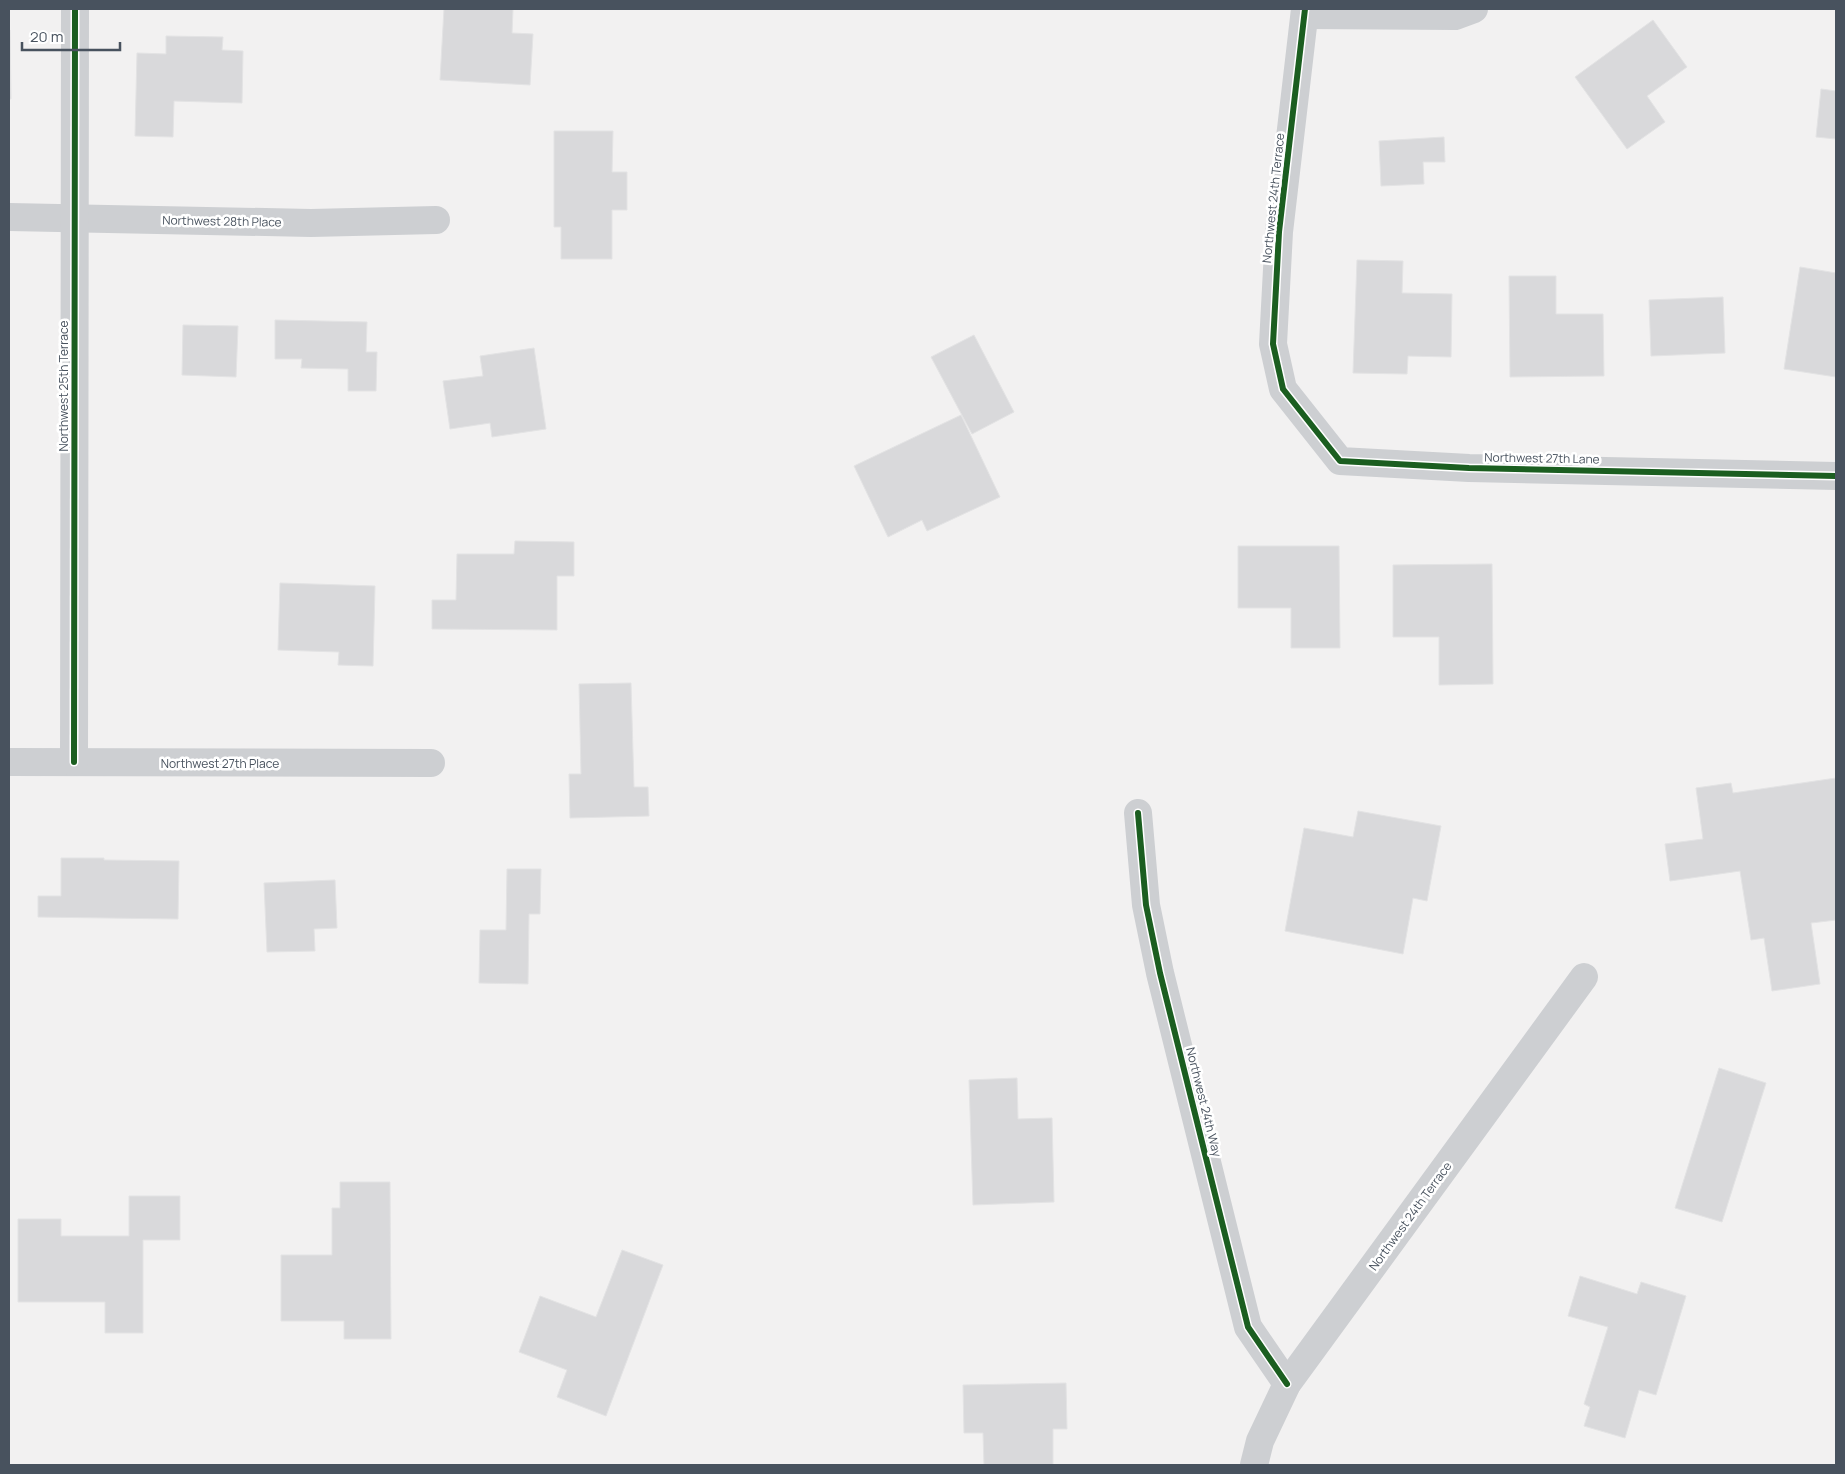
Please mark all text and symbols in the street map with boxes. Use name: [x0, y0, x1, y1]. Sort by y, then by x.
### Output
scale bar: [22, 20, 120, 52]
text: 20 m: [30, 26, 63, 47]
street label: Northwest 24th Terrace: [1258, 132, 1288, 264]
street label: Northwest 28th Place: [162, 211, 282, 231]
street label: Northwest 25th Terrace: [55, 321, 72, 451]
street label: Northwest 27th Lane: [1484, 448, 1600, 468]
street label: Northwest 27th Place: [161, 755, 279, 772]
street label: Northwest 24th Way: [1182, 1045, 1226, 1159]
street label: Northwest 24th Terrace: [1365, 1158, 1455, 1274]

